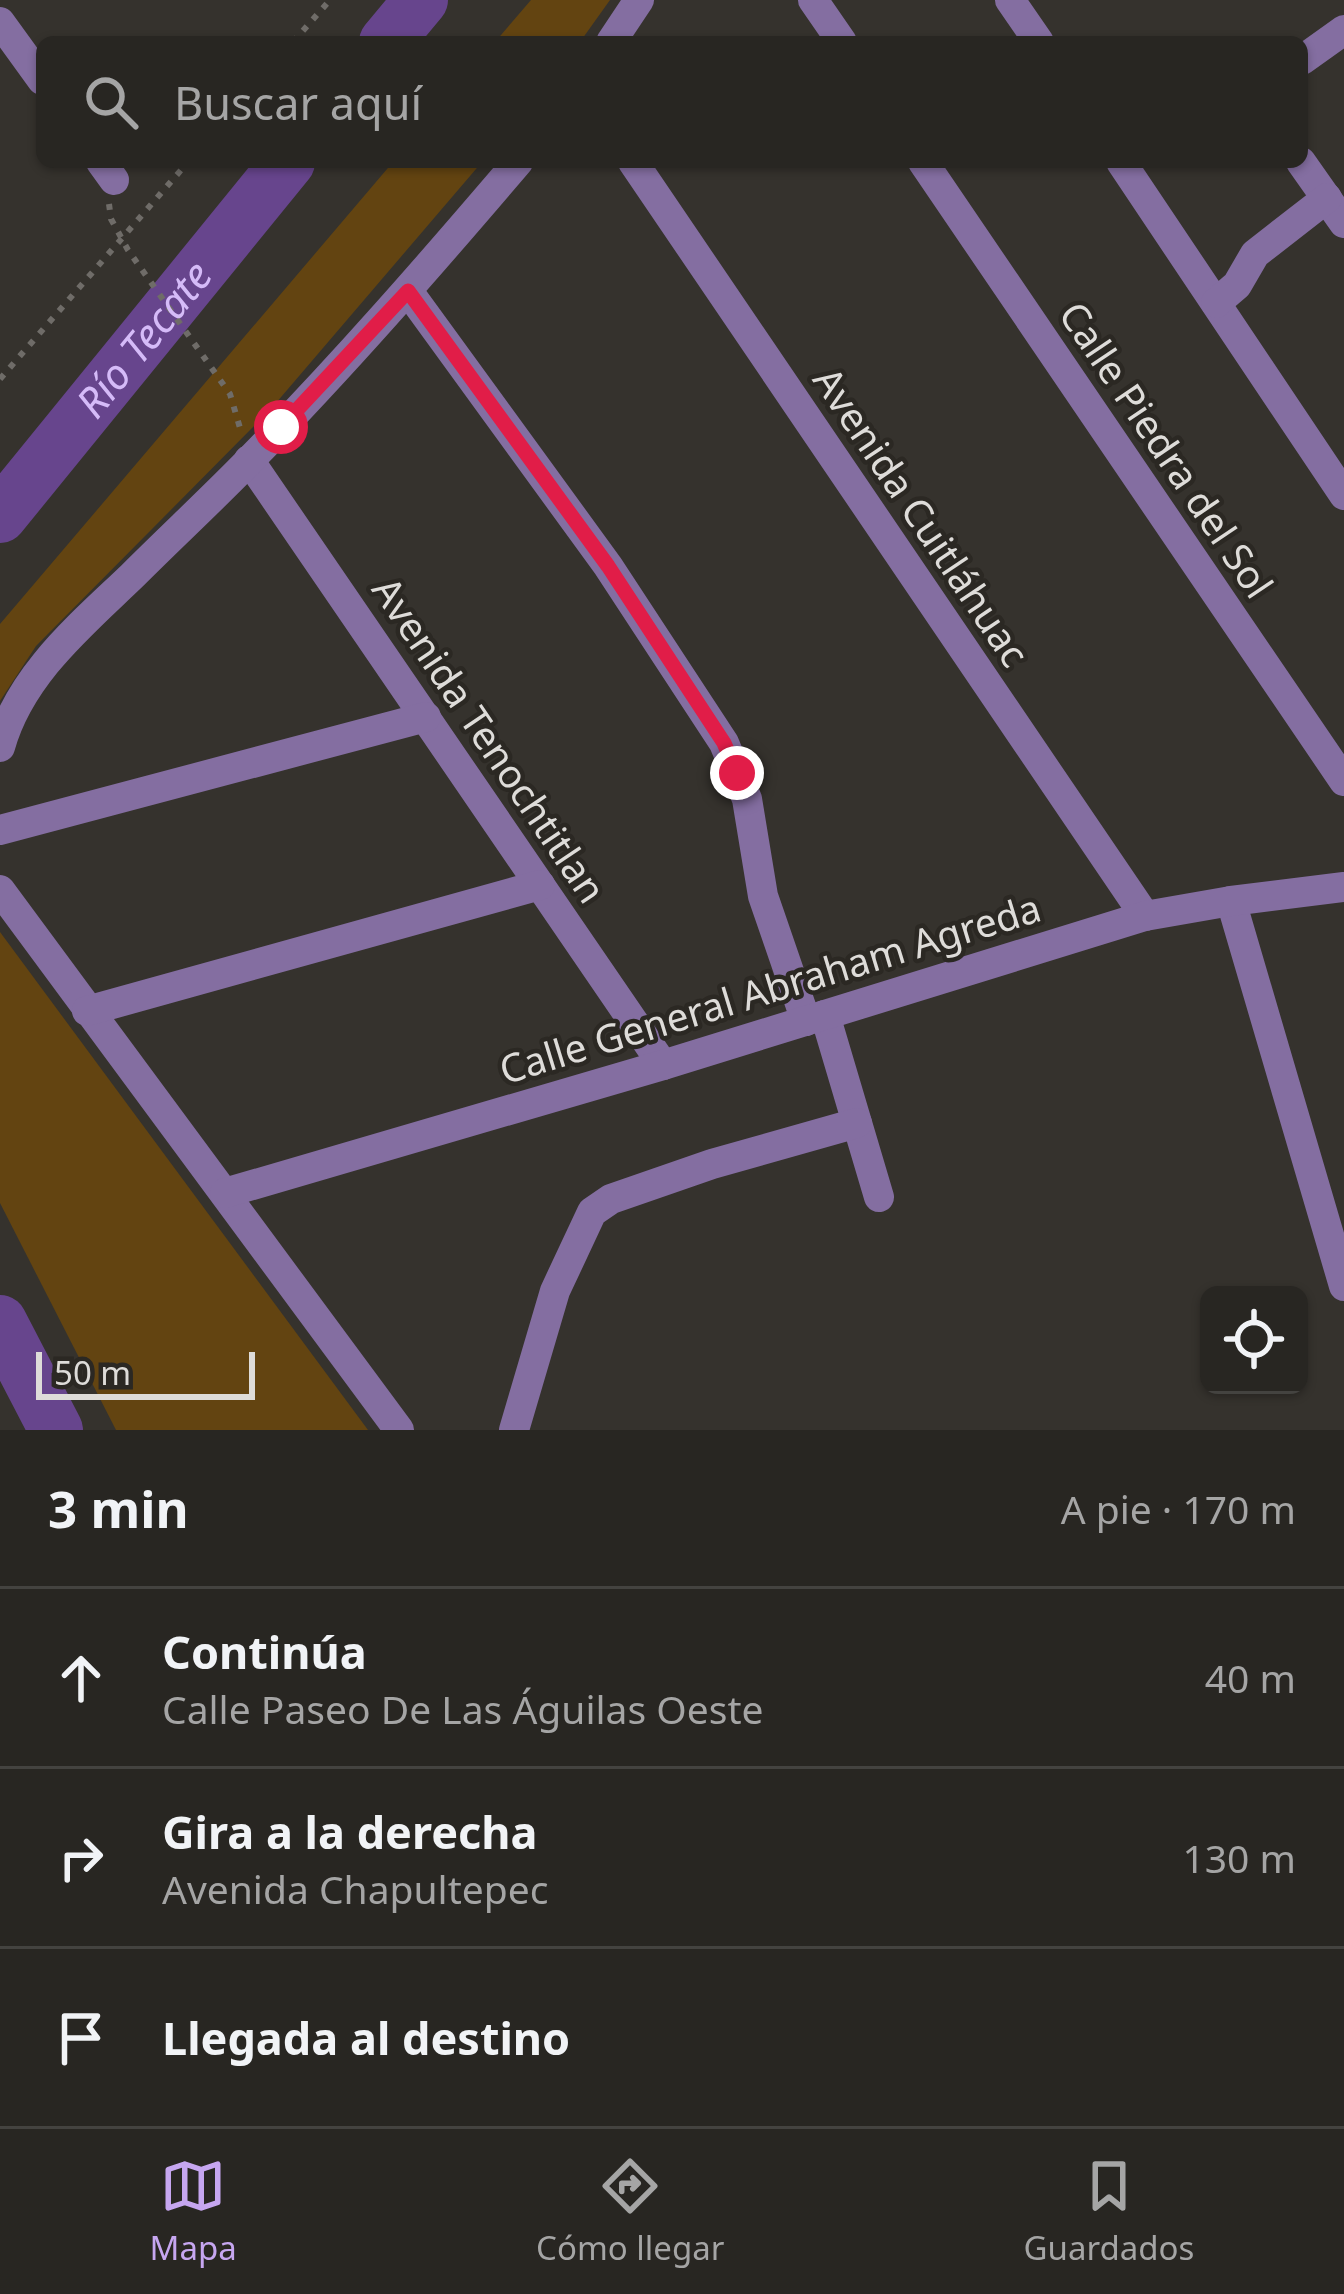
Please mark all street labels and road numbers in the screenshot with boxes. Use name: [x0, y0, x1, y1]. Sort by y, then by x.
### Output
street label: Calle Piedra del Sol: [1048, 290, 1286, 608]
street label: Avenida Cuitláhuac: [802, 356, 1042, 676]
street label: Avenida Tenochtitlan: [361, 566, 619, 913]
street label: Calle General Abraham Agreda: [492, 880, 1047, 1095]

